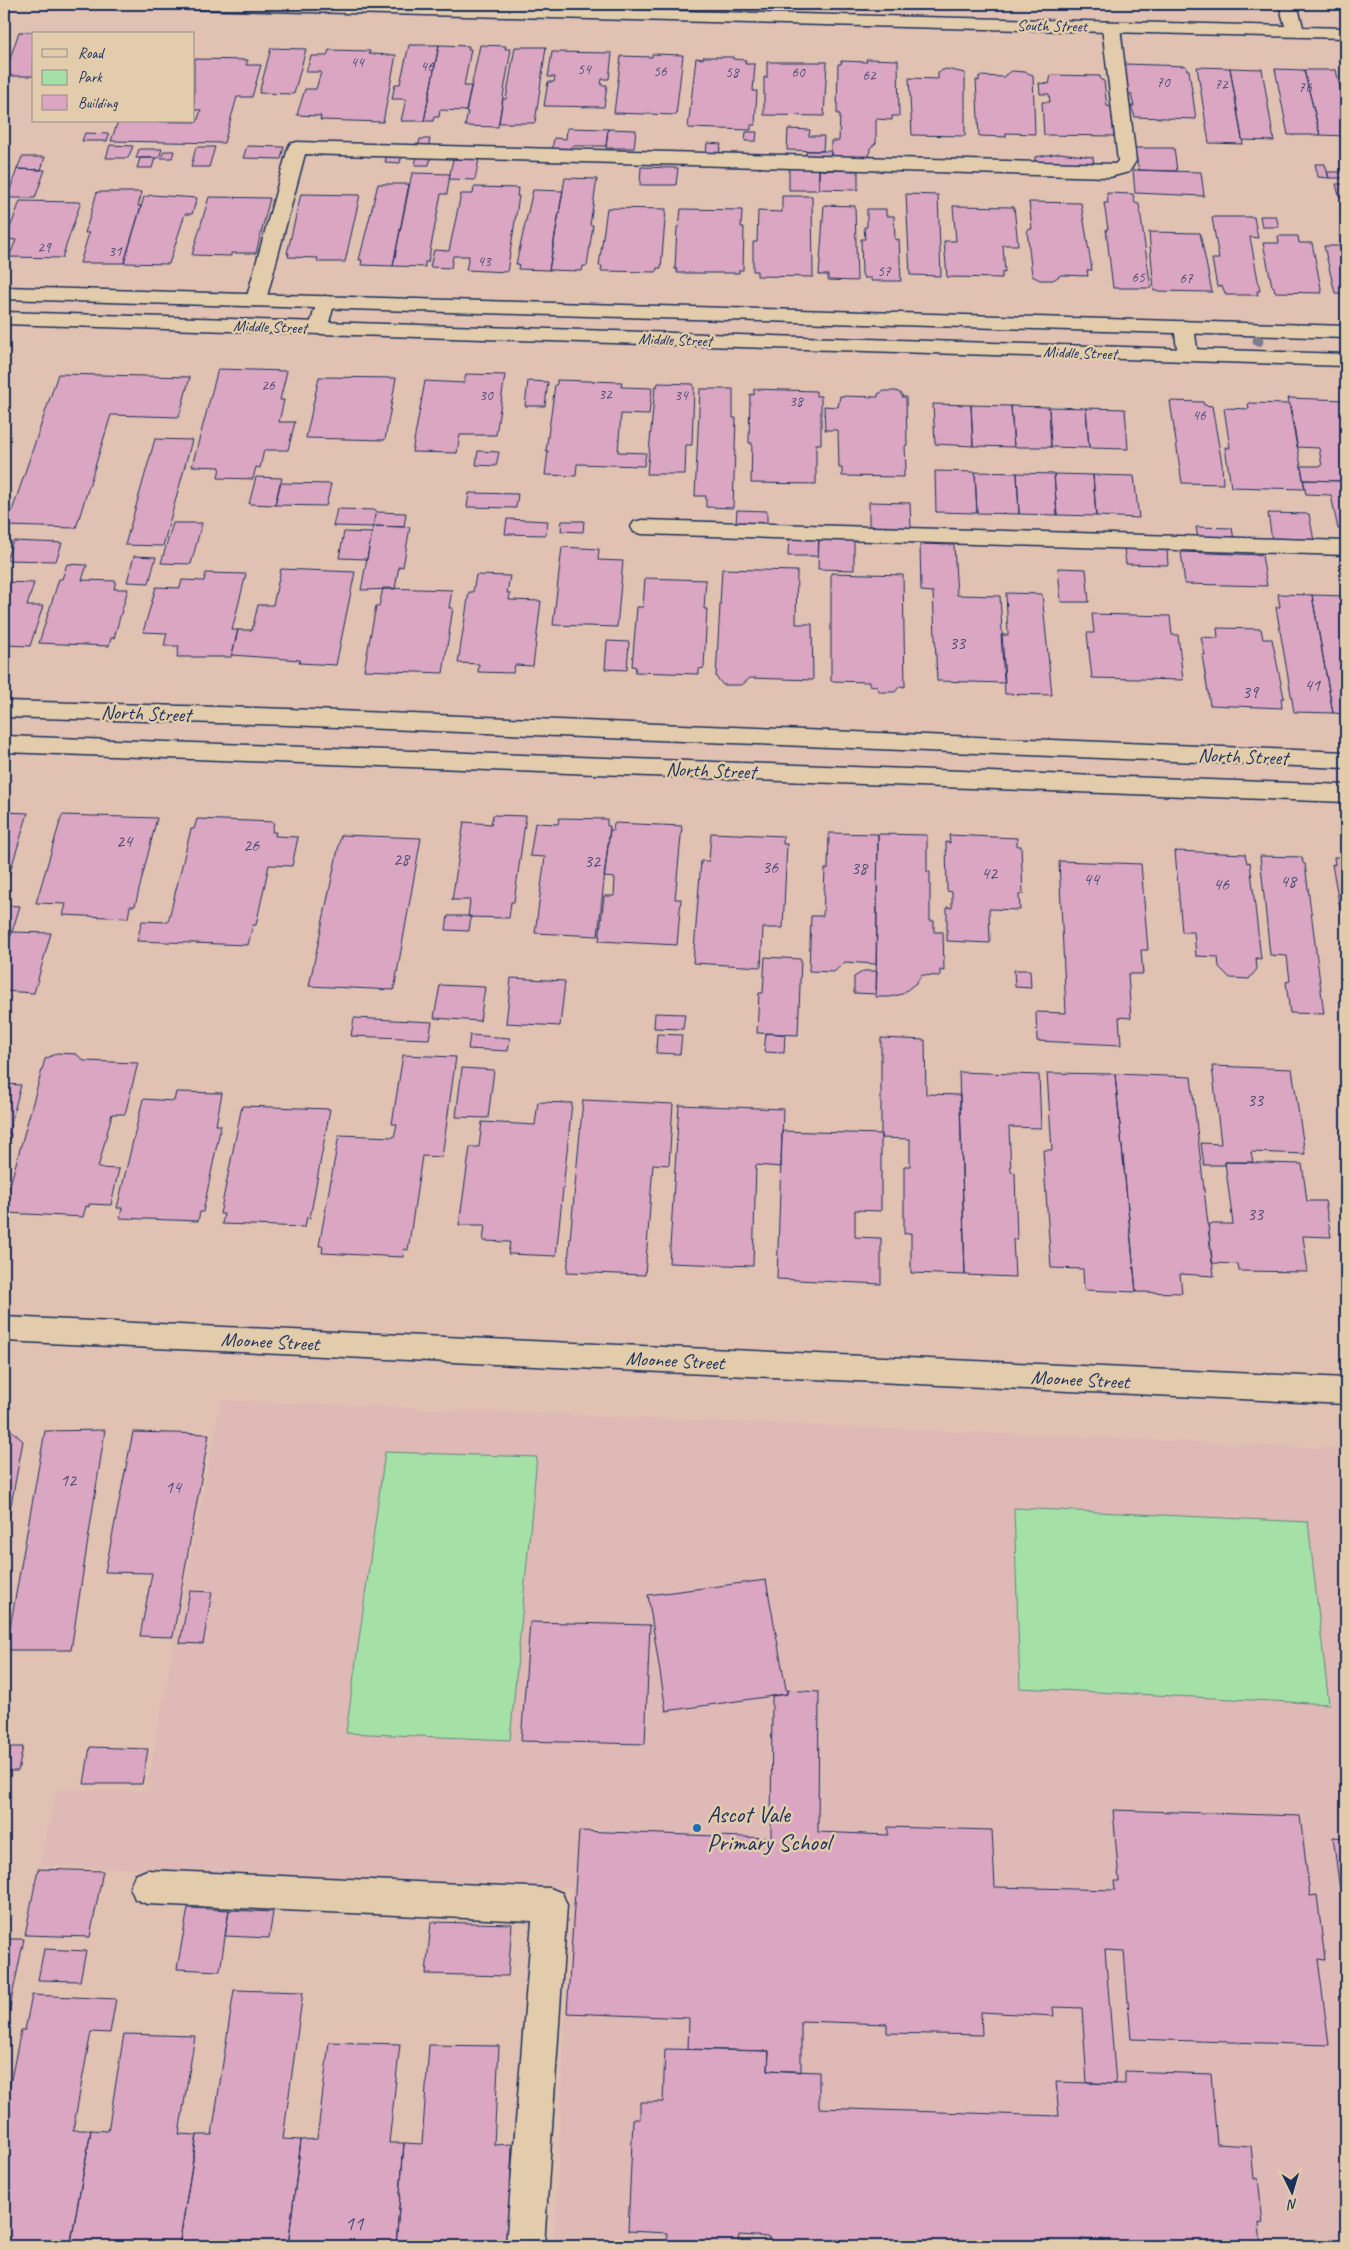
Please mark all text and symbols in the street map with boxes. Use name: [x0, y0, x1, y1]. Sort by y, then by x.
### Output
street label: South Street: [1017, 15, 1089, 37]
legend: [32, 32, 195, 122]
text: Road: [78, 44, 105, 63]
house number: 44: [350, 53, 365, 72]
house number: 46: [420, 57, 435, 76]
house number: 54: [577, 60, 592, 79]
house number: 56: [653, 62, 668, 81]
house number: 58: [725, 63, 740, 82]
house number: 60: [791, 63, 806, 82]
house number: 62: [862, 66, 877, 85]
text: Park: [78, 68, 103, 87]
house number: 70: [1156, 73, 1171, 92]
house number: 72: [1214, 75, 1229, 94]
house number: 76: [1298, 78, 1313, 97]
text: Building: [78, 94, 118, 113]
house number: 29: [37, 238, 52, 257]
house number: 31: [108, 242, 123, 261]
house number: 43: [477, 252, 492, 271]
house number: 57: [877, 262, 892, 281]
house number: 65: [1131, 268, 1146, 287]
house number: 67: [1179, 269, 1194, 288]
street label: Middle Street: [233, 316, 310, 338]
street label: Middle Street: [638, 329, 715, 351]
street label: Middle Street: [1043, 342, 1120, 364]
house number: 26: [261, 376, 276, 395]
house number: 32: [598, 385, 613, 404]
house number: 30: [479, 386, 494, 405]
house number: 34: [674, 386, 689, 405]
house number: 38: [789, 392, 804, 411]
house number: 46: [1192, 406, 1207, 425]
house number: 33: [949, 632, 967, 654]
house number: 41: [1304, 674, 1321, 696]
house number: 39: [1242, 681, 1260, 703]
street label: North Street: [101, 699, 195, 728]
street label: North Street: [1198, 742, 1292, 771]
street label: North Street: [666, 756, 760, 785]
house number: 24: [116, 830, 134, 852]
house number: 26: [243, 834, 260, 856]
house number: 28: [393, 848, 411, 870]
house number: 32: [584, 850, 602, 872]
house number: 36: [762, 856, 779, 878]
house number: 38: [851, 857, 869, 879]
house number: 42: [981, 862, 999, 884]
house number: 44: [1083, 868, 1101, 890]
house number: 48: [1280, 870, 1298, 892]
house number: 46: [1213, 873, 1230, 895]
house number: 33: [1247, 1089, 1265, 1111]
house number: 33: [1247, 1203, 1265, 1225]
street label: Moonee Street: [220, 1326, 322, 1357]
street label: Moonee Street: [625, 1345, 727, 1376]
street label: Moonee Street: [1030, 1364, 1132, 1395]
house number: 12: [60, 1469, 78, 1491]
house number: 14: [165, 1476, 183, 1498]
place label: Ascot Vale Primary School: [707, 1799, 834, 1857]
marker: Ascot Vale Primary School: [691, 1822, 703, 1834]
north arrow: [1268, 2168, 1318, 2218]
text: N: [1286, 2196, 1298, 2214]
house number: 11: [345, 2210, 365, 2236]

